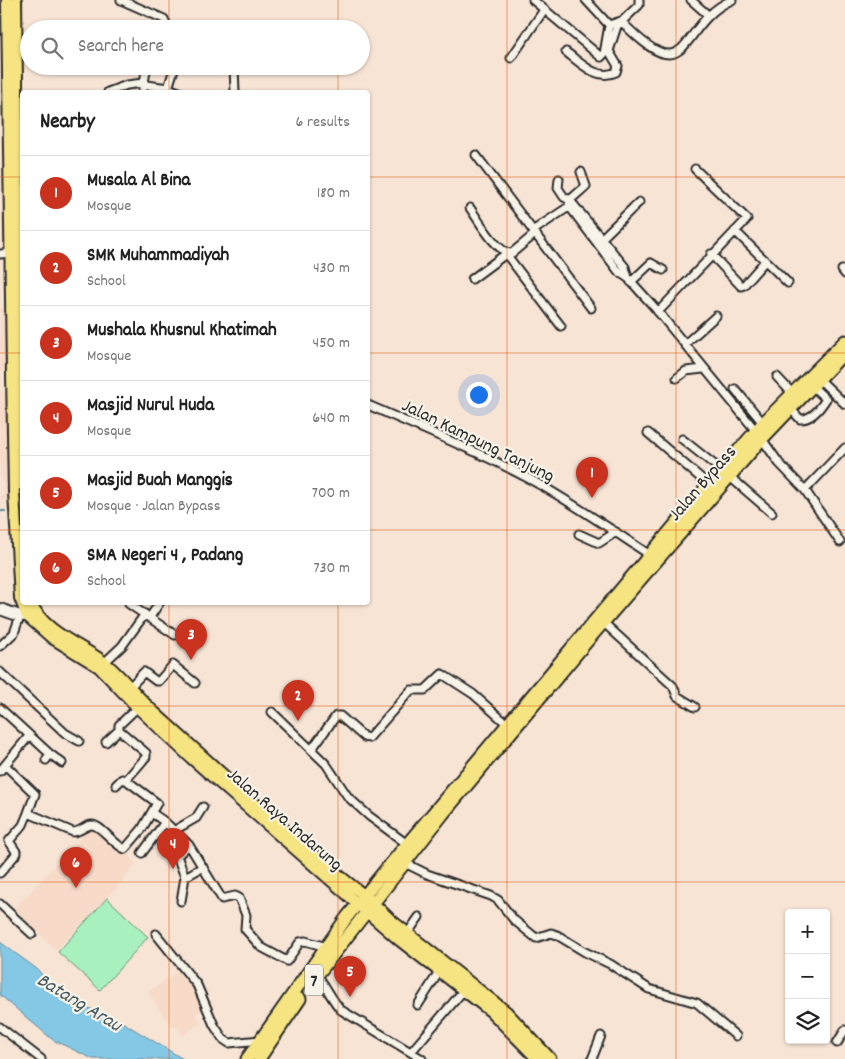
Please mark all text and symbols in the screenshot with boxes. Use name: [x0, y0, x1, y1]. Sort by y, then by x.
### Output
search box: [20, 20, 370, 75]
icon: search: [38, 34, 66, 62]
text: Search here: [78, 34, 164, 61]
text: Nearby: [40, 108, 95, 138]
text: 6 results: [295, 111, 350, 134]
text: Musala Al Bina: [87, 168, 190, 195]
text: 1: [54, 182, 58, 205]
text: 180 m: [317, 182, 350, 205]
text: Mosque: [87, 195, 131, 218]
text: SMK Muhammadiyah: [87, 243, 229, 270]
text: 2: [53, 257, 60, 280]
text: 430 m: [313, 257, 350, 280]
text: School: [87, 270, 126, 293]
text: Mushala Khusnul Khatimah: [87, 318, 277, 345]
text: 3: [52, 332, 60, 355]
text: 450 m: [313, 332, 350, 355]
text: Mosque: [87, 345, 131, 368]
your location: [466, 382, 492, 408]
text: Masjid Nurul Huda: [87, 393, 214, 420]
street label: Jalan Kampung Tanjung: [396, 393, 558, 491]
text: 4: [53, 407, 59, 430]
text: 640 m: [312, 407, 350, 430]
text: Mosque: [87, 420, 131, 443]
street label: Jalan Bypass: [663, 440, 744, 528]
pin: 1: [576, 457, 608, 498]
text: Masjid Buah Manggis: [87, 468, 233, 495]
text: 5: [52, 482, 60, 505]
text: 700 m: [312, 482, 350, 505]
text: Mosque · Jalan Bypass: [87, 495, 220, 518]
text: SMA Negeri 4 , Padang: [87, 543, 243, 570]
text: 6: [52, 557, 60, 580]
text: 730 m: [313, 557, 350, 580]
text: School: [87, 570, 126, 593]
pin: 3: [175, 619, 207, 660]
pin: 2: [282, 680, 314, 721]
street label: Jalan Raya Indarung: [220, 762, 348, 879]
pin: 4: [157, 828, 189, 869]
pin: 6: [60, 847, 92, 888]
map controls: [785, 909, 830, 1044]
button: +: [785, 909, 830, 954]
button: −: [785, 954, 830, 999]
pin: 5: [334, 956, 366, 997]
road number: 7: [305, 964, 323, 996]
water label: Batang Arau: [31, 967, 127, 1041]
button: layers: [785, 999, 830, 1044]

